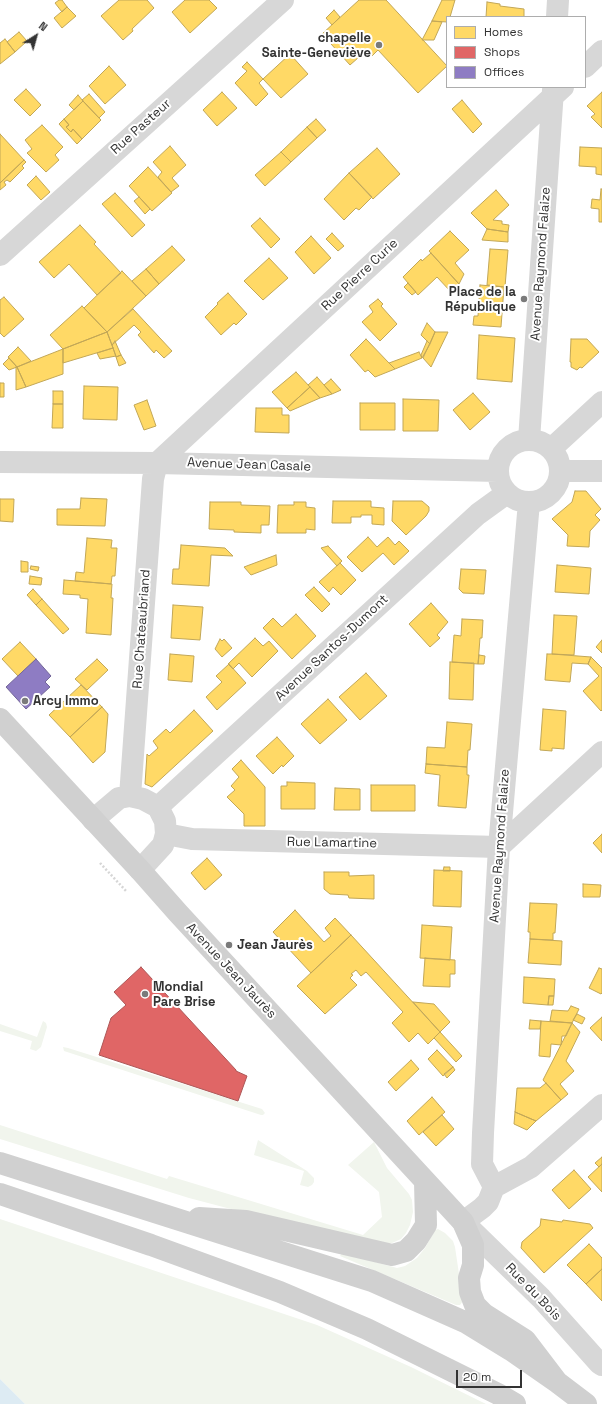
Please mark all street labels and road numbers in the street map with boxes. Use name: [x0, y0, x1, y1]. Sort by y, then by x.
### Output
street label: Rue Pasteur: [108, 96, 174, 158]
street label: Avenue Raymond Falaize: [528, 187, 554, 341]
street label: Rue Pierre Curie: [319, 236, 401, 314]
street label: Avenue Jean Casale: [187, 455, 311, 475]
street label: Rue Chateaubriand: [130, 569, 154, 689]
street label: Avenue Santos-Dumont: [272, 592, 392, 704]
street label: Avenue Raymond Falaize: [487, 769, 513, 923]
street label: Rue Lamartine: [287, 834, 377, 852]
street label: Avenue Jean Jaurès: [183, 920, 279, 1022]
street label: Rue du Bois: [502, 1260, 564, 1324]

